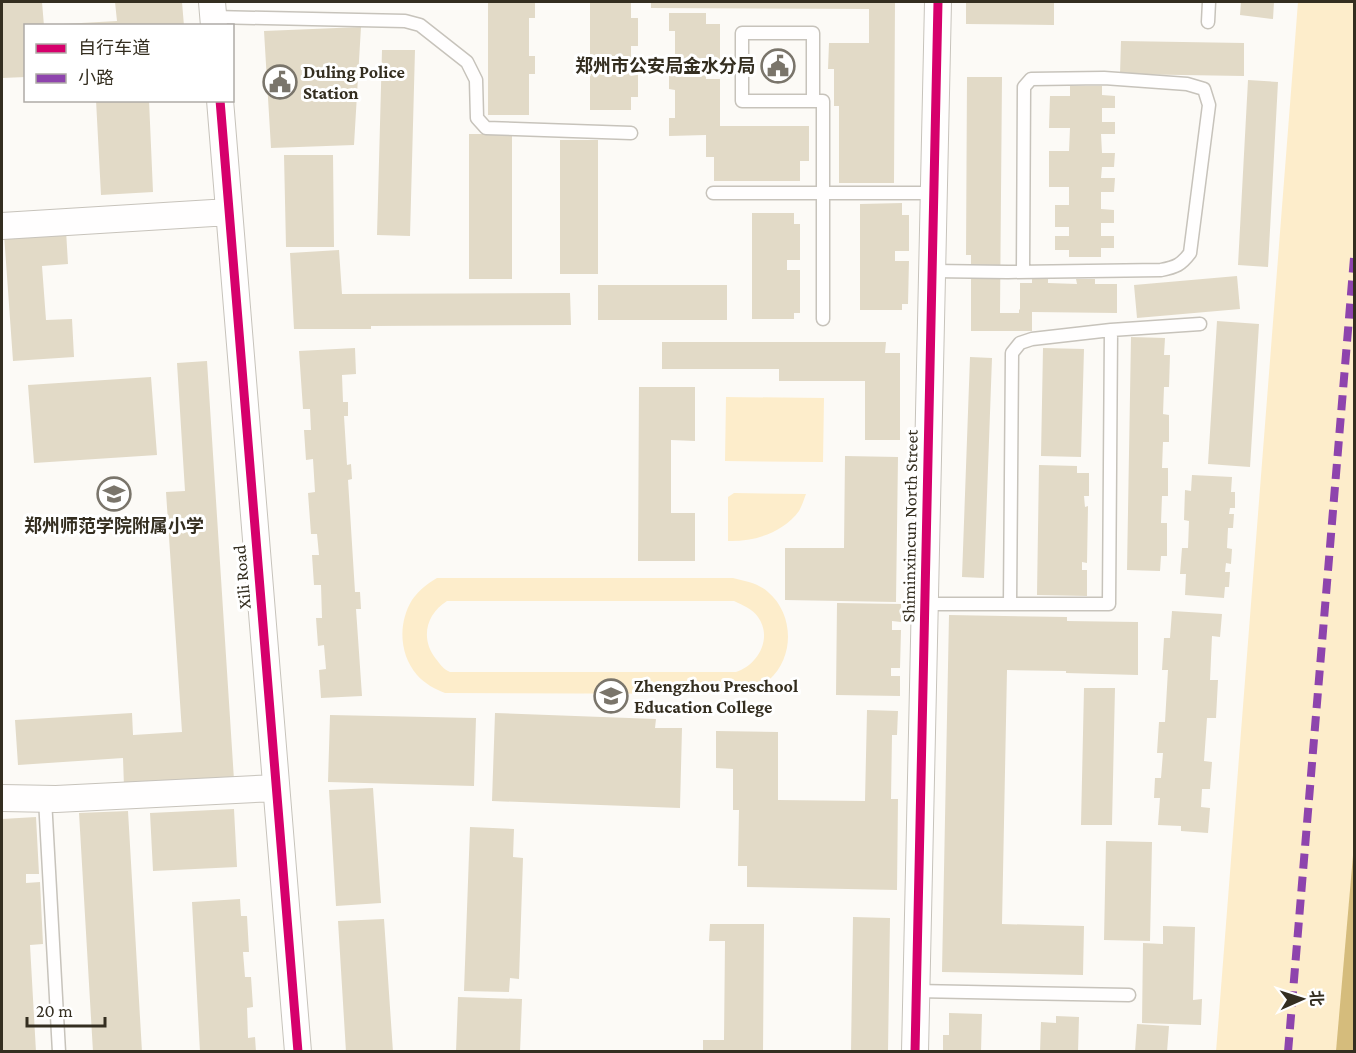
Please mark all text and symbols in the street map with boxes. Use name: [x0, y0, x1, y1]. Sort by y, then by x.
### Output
legend: [24, 24, 234, 102]
text: 自行车道: [78, 38, 150, 58]
public building icon: 郑州市公安局金水分局: [760, 48, 796, 84]
place label: 郑州市公安局金水分局: [575, 56, 755, 76]
place label: Duling Police Station: [303, 62, 405, 103]
public building icon: Duling Police Station: [262, 64, 298, 100]
text: 小路: [78, 68, 114, 88]
street label: Shiminxincun North Street: [898, 428, 922, 623]
school or university icon: 郑州师范学院附属小学: [96, 476, 132, 512]
place label: 郑州师范学院附属小学: [24, 516, 204, 536]
street label: Xili Road: [229, 544, 255, 610]
place label: Zhengzhou Preschool Education College: [634, 676, 798, 717]
school or university icon: Zhengzhou Preschool Education College: [593, 678, 629, 714]
north arrow: [1272, 969, 1332, 1029]
scale bar: [27, 990, 105, 1028]
text: 北: [1308, 990, 1325, 1007]
text: 20 m: [36, 1001, 73, 1021]

